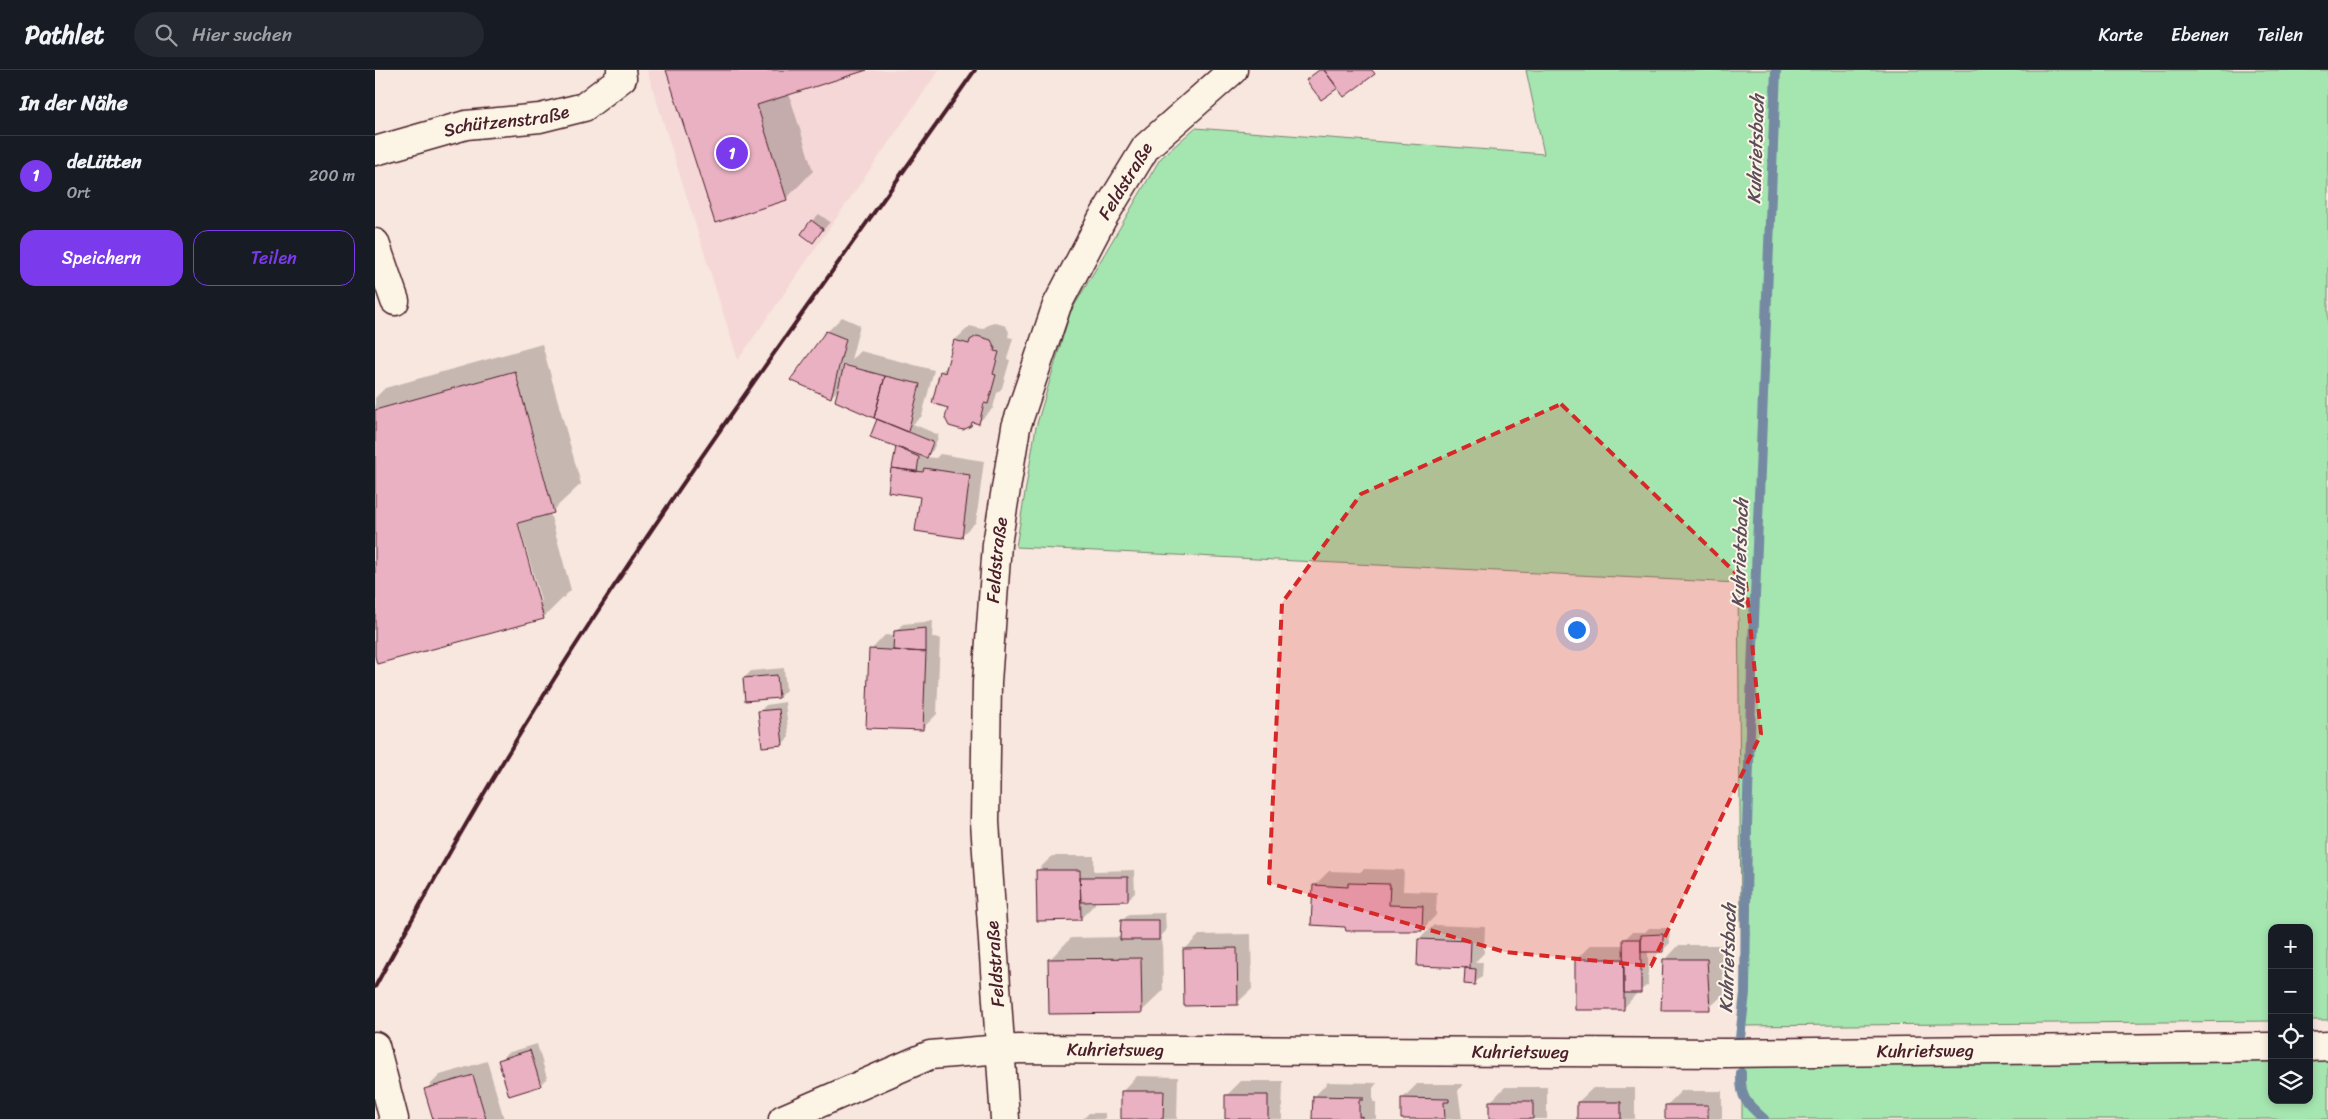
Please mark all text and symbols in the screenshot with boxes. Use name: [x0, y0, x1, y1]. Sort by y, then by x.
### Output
search box: [134, 12, 484, 57]
text: Pathlet: [25, 14, 104, 56]
text: Hier suchen: [192, 18, 292, 51]
text: Karte: [2099, 19, 2143, 51]
text: Ebenen: [2171, 19, 2229, 51]
text: Teilen: [2257, 19, 2303, 51]
icon: search: [152, 21, 180, 49]
text: In der Nähe: [20, 84, 128, 122]
water label: Kuhrietsbach: [1737, 92, 1774, 204]
street label: Schützenstraße: [439, 95, 573, 147]
pin: 1: [716, 134, 748, 172]
street label: Feldstraße: [1089, 135, 1162, 226]
text: deLütten: [67, 145, 141, 178]
text: 1: [33, 161, 39, 190]
text: 200 m: [309, 161, 355, 190]
text: Ort: [67, 178, 91, 207]
button: Speichern: [20, 230, 183, 286]
button: Teilen: [193, 230, 355, 286]
water label: Kuhrietsbach: [1721, 496, 1758, 608]
street label: Feldstraße: [977, 514, 1017, 604]
your location: [1564, 617, 1590, 643]
water label: Kuhrietsbach: [1709, 901, 1746, 1013]
street label: Feldstraße: [976, 919, 1014, 1008]
map controls: [2268, 924, 2313, 1104]
button: +: [2268, 924, 2313, 969]
button: −: [2268, 969, 2313, 1014]
button: locate: [2268, 1014, 2313, 1059]
street label: Kuhrietsweg: [1067, 1033, 1164, 1066]
street label: Kuhrietsweg: [1876, 1034, 1974, 1067]
street label: Kuhrietsweg: [1472, 1036, 1569, 1068]
button: layers: [2268, 1059, 2313, 1104]

